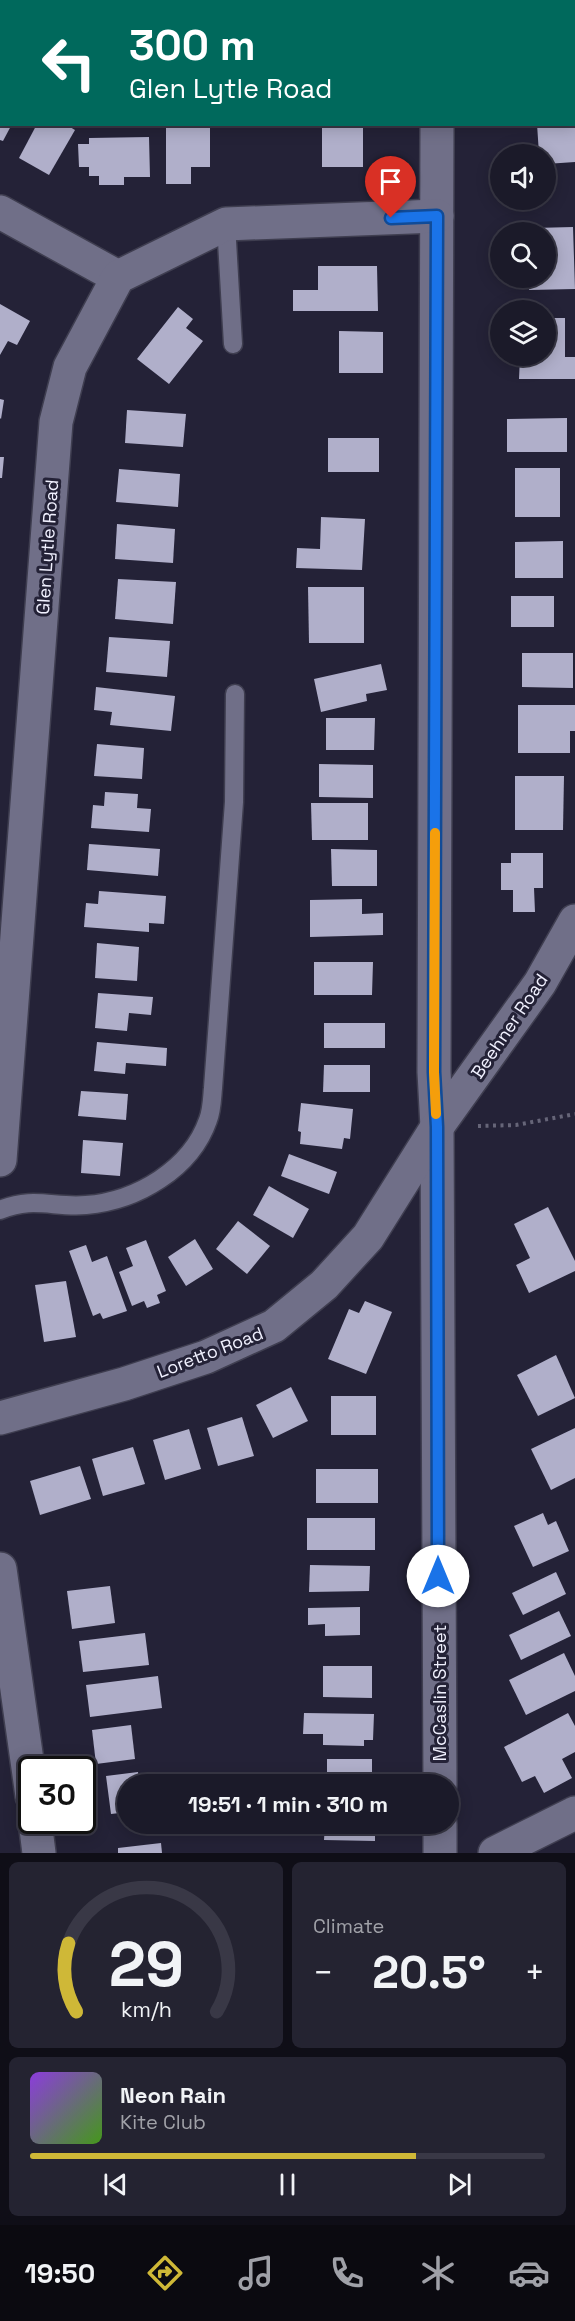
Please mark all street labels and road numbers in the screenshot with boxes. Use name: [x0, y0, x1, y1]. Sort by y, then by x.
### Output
street label: Glen Lytle Road: [31, 479, 63, 615]
street label: Beehner Road: [465, 969, 553, 1083]
street label: Loretto Road: [154, 1321, 266, 1383]
street label: McCaslin Street: [428, 1624, 451, 1762]

